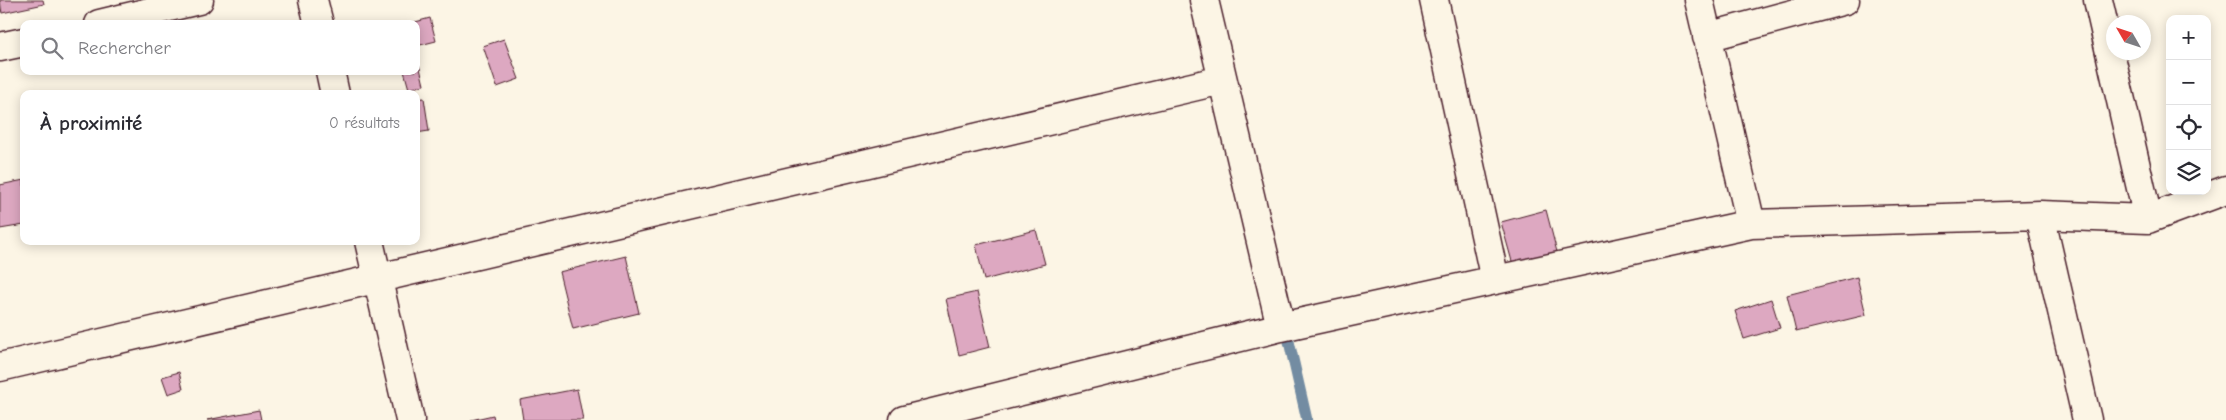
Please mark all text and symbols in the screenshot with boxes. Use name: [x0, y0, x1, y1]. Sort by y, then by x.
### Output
north arrow: [2106, 15, 2151, 60]
map controls: [2166, 15, 2211, 195]
button: +: [2166, 15, 2211, 60]
search box: [20, 20, 420, 75]
icon: search: [38, 34, 66, 62]
text: Rechercher: [78, 37, 171, 59]
button: −: [2166, 60, 2211, 105]
button: locate: [2166, 105, 2211, 150]
text: À proximité: [40, 111, 142, 135]
text: 0 résultats: [329, 114, 400, 132]
button: layers: [2166, 150, 2211, 195]

